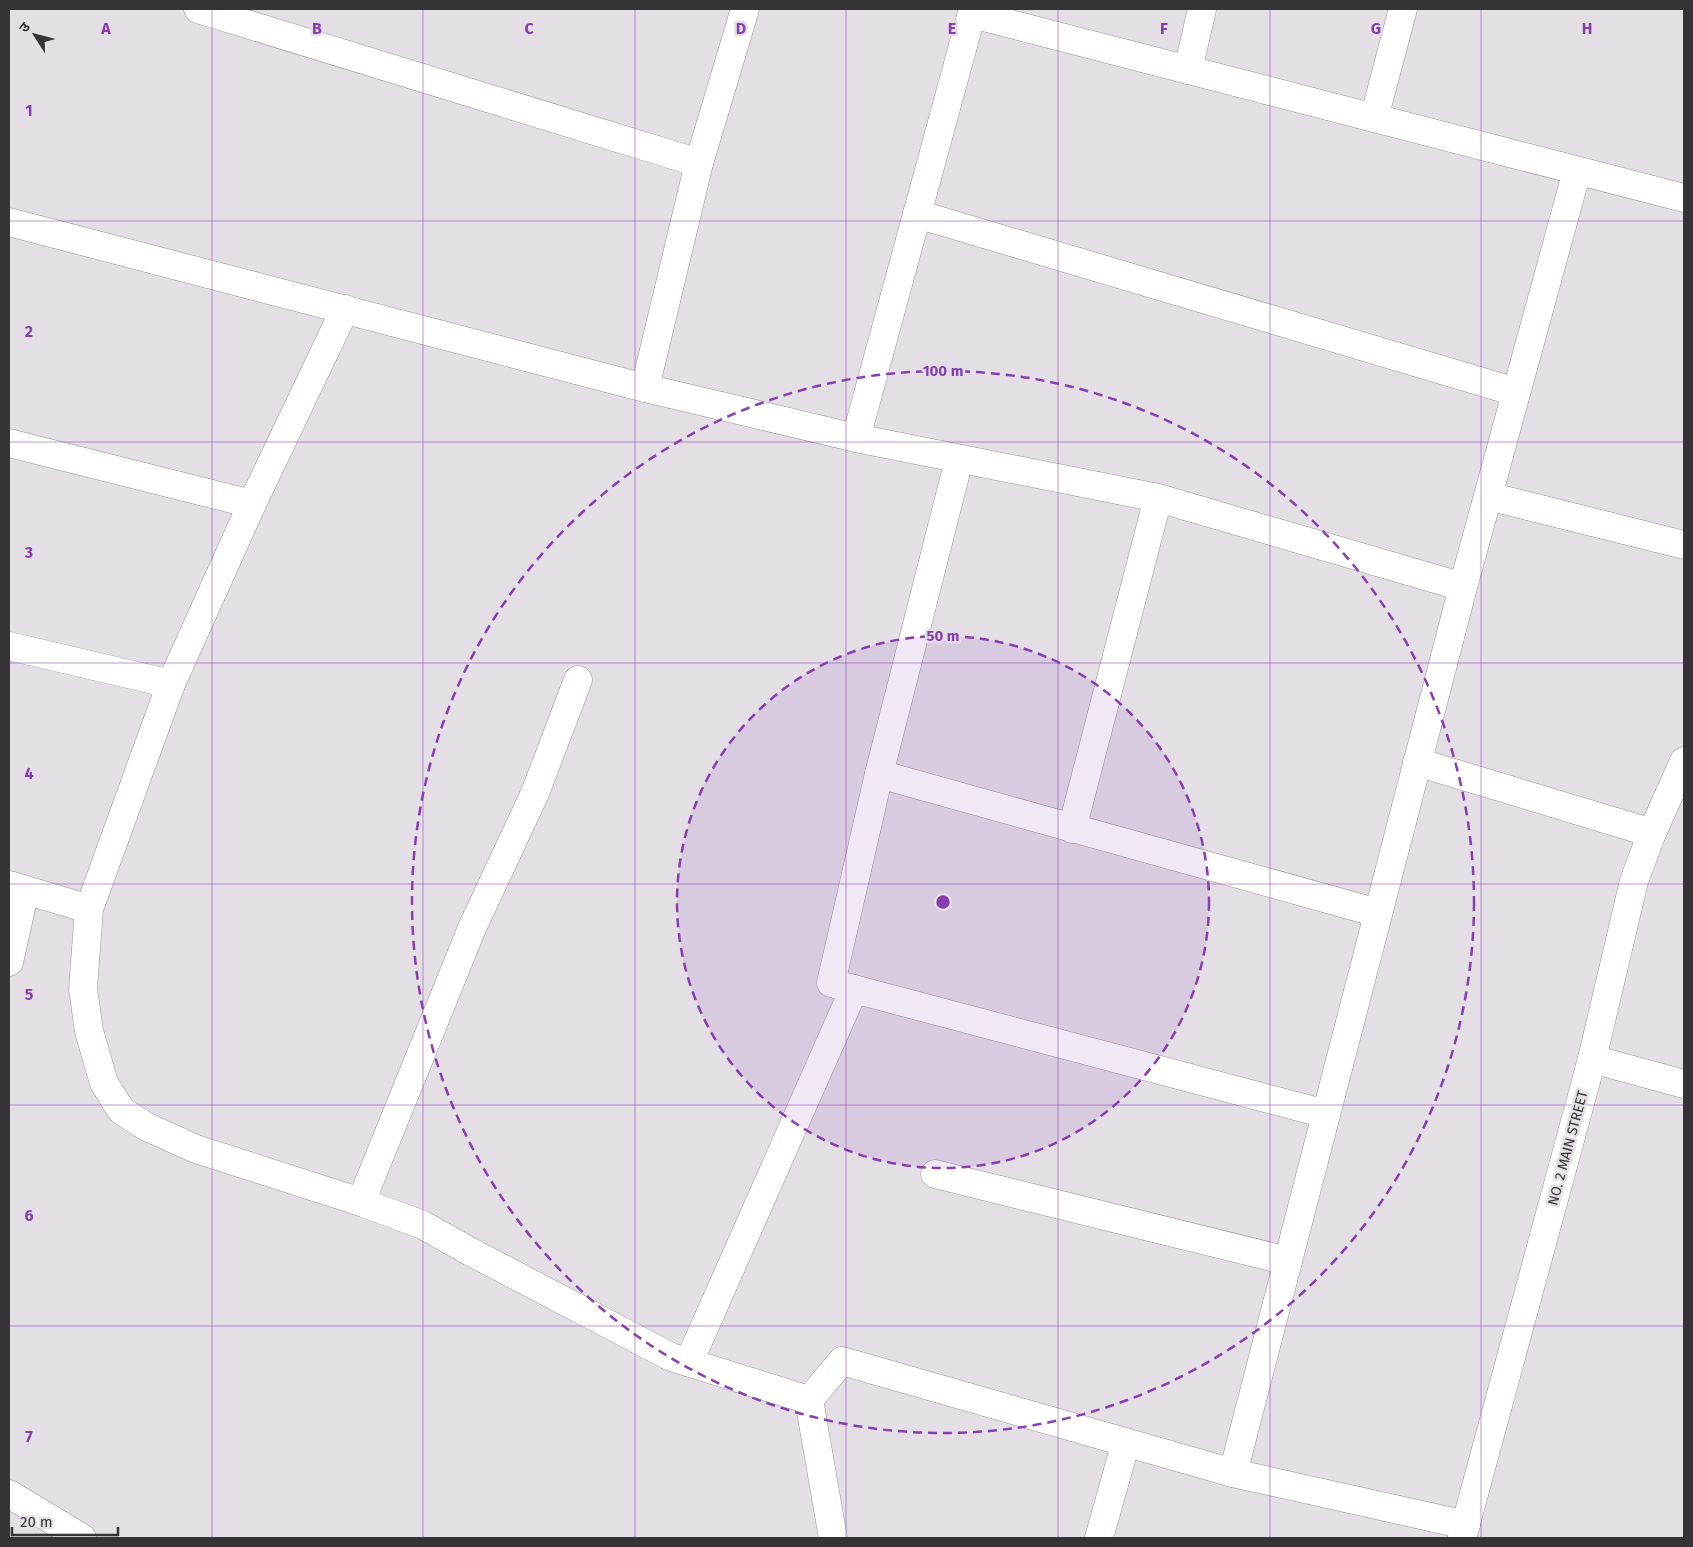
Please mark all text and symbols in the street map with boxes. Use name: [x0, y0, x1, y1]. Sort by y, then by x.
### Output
north arrow: [10, 10, 60, 60]
text: उ: [16, 19, 35, 36]
text: A: [100, 19, 111, 38]
text: B: [312, 19, 322, 38]
text: C: [524, 19, 534, 38]
text: D: [736, 19, 746, 38]
text: E: [948, 19, 956, 38]
text: F: [1160, 19, 1168, 38]
text: G: [1371, 19, 1381, 38]
text: H: [1582, 19, 1592, 38]
text: 1: [25, 101, 33, 120]
text: 2: [25, 322, 33, 341]
text: 100 m: [923, 362, 963, 380]
text: 3: [24, 543, 33, 562]
text: 50 m: [926, 627, 960, 645]
text: 4: [24, 764, 34, 783]
centre of rings: [934, 893, 952, 911]
text: 5: [25, 985, 34, 1004]
street label: NO. 2 MAIN STREET: [1544, 1088, 1592, 1207]
text: 6: [24, 1206, 34, 1225]
text: 7: [25, 1427, 33, 1446]
scale bar: [12, 1504, 119, 1536]
text: 20 m: [20, 1513, 53, 1531]

